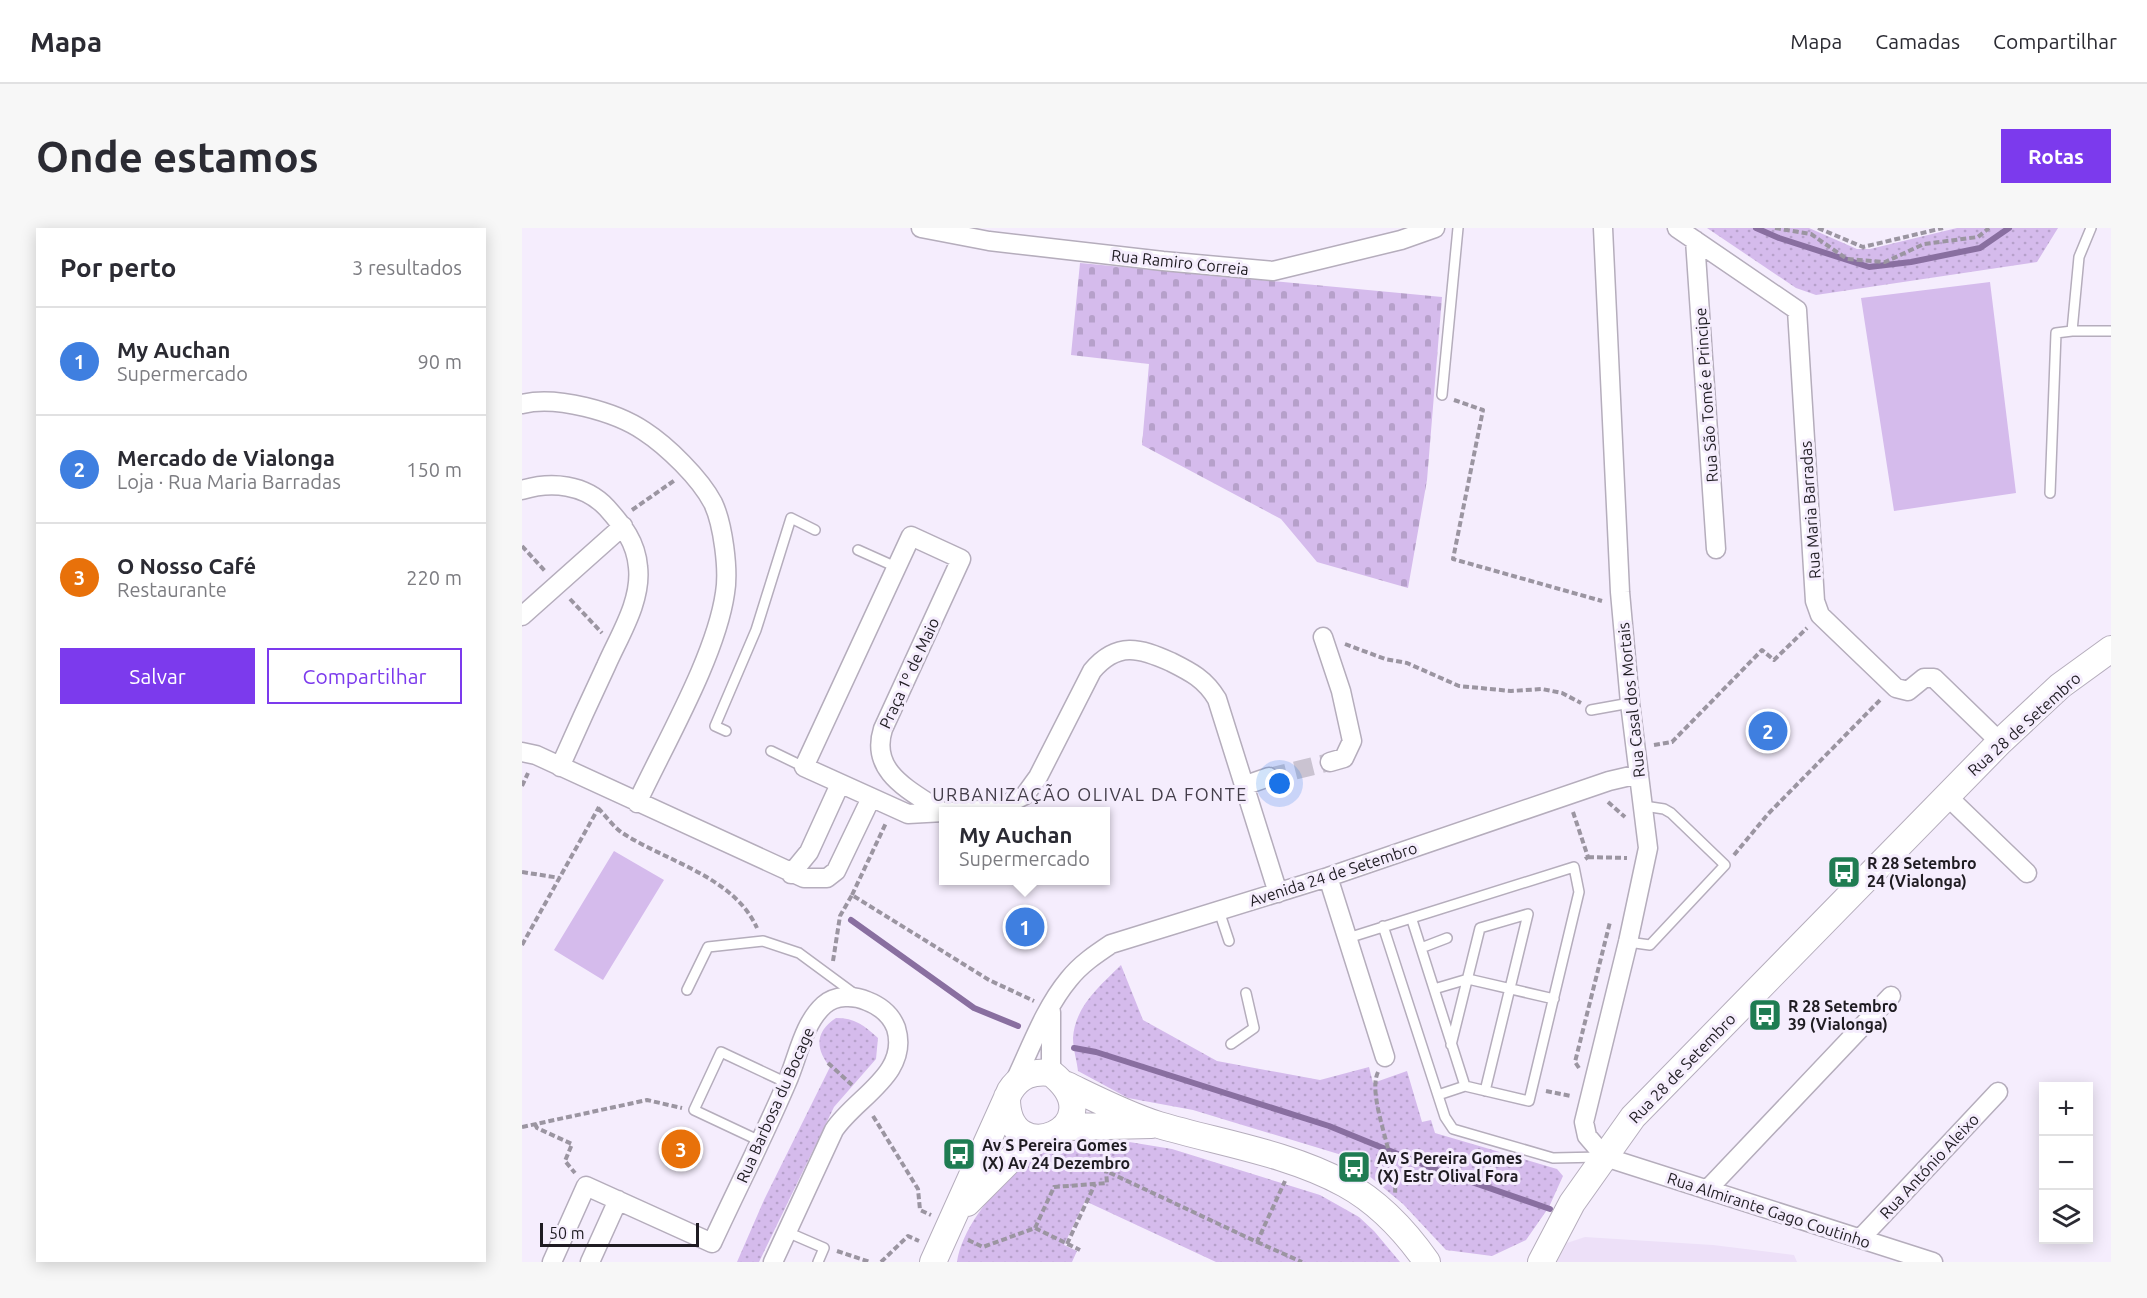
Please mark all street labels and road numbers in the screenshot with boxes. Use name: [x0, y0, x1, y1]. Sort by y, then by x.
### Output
street label: Rua Ramiro Correia: [1110, 246, 1250, 278]
street label: Rua São Tomé e Principe: [1691, 307, 1721, 483]
street label: Rua Maria Barradas: [1796, 440, 1824, 580]
street label: Praça 1º de Maio: [875, 615, 943, 731]
street label: Rua Casal dos Mortais: [1614, 621, 1648, 779]
street label: Rua 28 de Setembro: [1964, 669, 2084, 779]
street label: Avenida 24 de Setembro: [1247, 838, 1419, 910]
street label: Rua 28 de Setembro: [1625, 1009, 1739, 1127]
street label: Rua Barbosa du Bocage: [733, 1024, 817, 1186]
street label: Rua António Aleixo: [1876, 1110, 1982, 1222]
street label: Rua Almirante Gago Coutinho: [1665, 1169, 1873, 1251]

